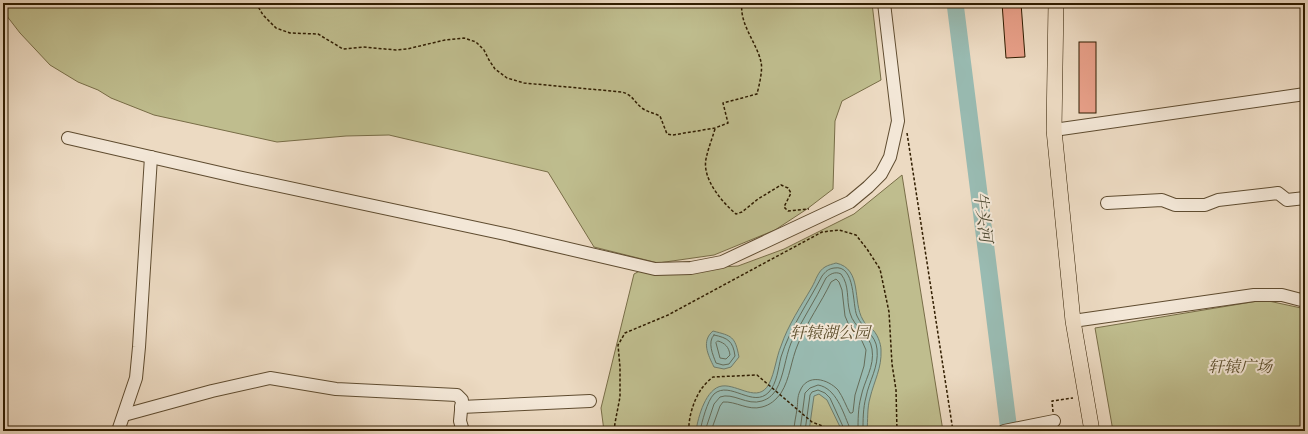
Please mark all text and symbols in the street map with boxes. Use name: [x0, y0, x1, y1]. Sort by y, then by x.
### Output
water label: 牛头河: [967, 190, 997, 247]
park label: 轩辕湖公园: [790, 323, 873, 345]
park label: 轩辕广场: [1208, 357, 1274, 379]

